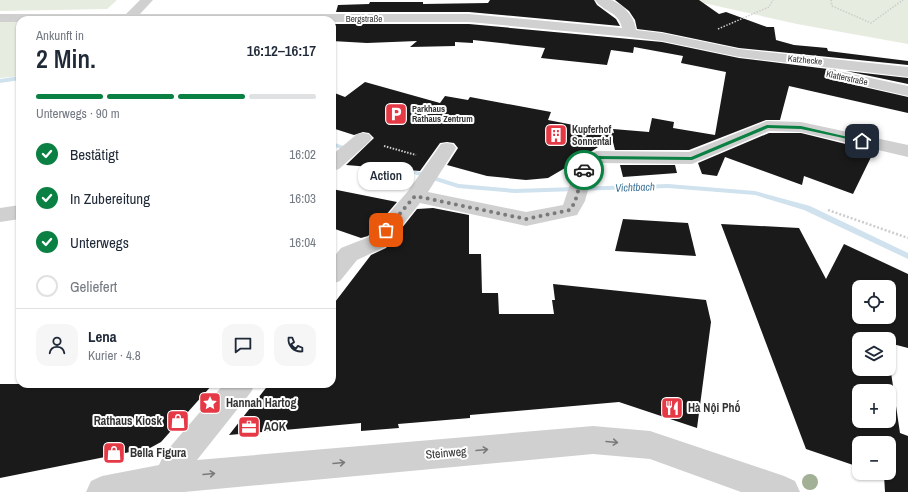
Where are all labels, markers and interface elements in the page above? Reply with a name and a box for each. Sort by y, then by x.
street label: Bergstraße [346,13,382,25]
text: Ankunft in [36,27,84,44]
text: 16:12–16:17 [247,40,316,61]
text: 2 Min. [36,41,96,76]
street label: Katzhecke [787,52,823,68]
street label: Klatterstraße [825,68,869,88]
parking icon: Parkhaus Rathaus Zentrum [383,101,409,127]
place label: Parkhaus Rathaus Zentrum [412,103,473,125]
text: Unterwegs · 90 m [36,105,120,122]
building icon: Kupferhof Sonnental [543,122,569,148]
place label: Kupferhof Sonnental [572,123,612,148]
pin [845,124,879,158]
icon: home [851,130,873,152]
icon: check [36,143,58,165]
text: Bestätigt [70,144,119,165]
text: 16:02 [289,146,316,163]
courier [564,150,604,190]
icon: car [573,159,595,181]
callout: Action [358,162,414,190]
text: Action [370,167,402,184]
water label: Vichtbach [615,179,655,195]
icon: check [36,187,58,209]
text: In Zubereitung [70,188,150,209]
text: 16:03 [289,190,316,207]
pin [369,213,403,247]
icon: bag [375,219,397,241]
icon: check [36,231,58,253]
text: Unterwegs [70,232,129,253]
text: 16:04 [289,234,316,251]
text: Geliefert [70,276,117,297]
map controls [852,280,896,480]
button: locate [852,280,896,324]
button: person [36,324,78,366]
button: chat [222,324,264,366]
button: phone [274,324,316,366]
text: Lena [88,326,117,347]
button: layers [852,332,896,376]
text: Kurier · 4.8 [88,347,141,364]
button: + [852,384,896,428]
place icon: Hannah Hartog [197,390,223,416]
place label: Hannah Hartog [226,395,297,411]
restaurant icon: Hà Nội Phố [659,395,685,421]
place label: Hà Nội Phố [688,400,741,416]
shop icon: Rathaus Kiosk [165,408,191,434]
place label: Rathaus Kiosk [94,413,163,429]
office icon: AOK [236,414,262,440]
place label: AOK [264,419,287,435]
button: − [852,436,896,480]
one-way arrow [605,438,618,445]
shop icon: Bella Figura [101,440,127,466]
street label: Steinweg [425,443,468,463]
place label: Bella Figura [130,445,187,461]
one-way arrow [475,446,488,453]
one-way arrow [332,459,345,466]
one-way arrow [202,470,215,478]

